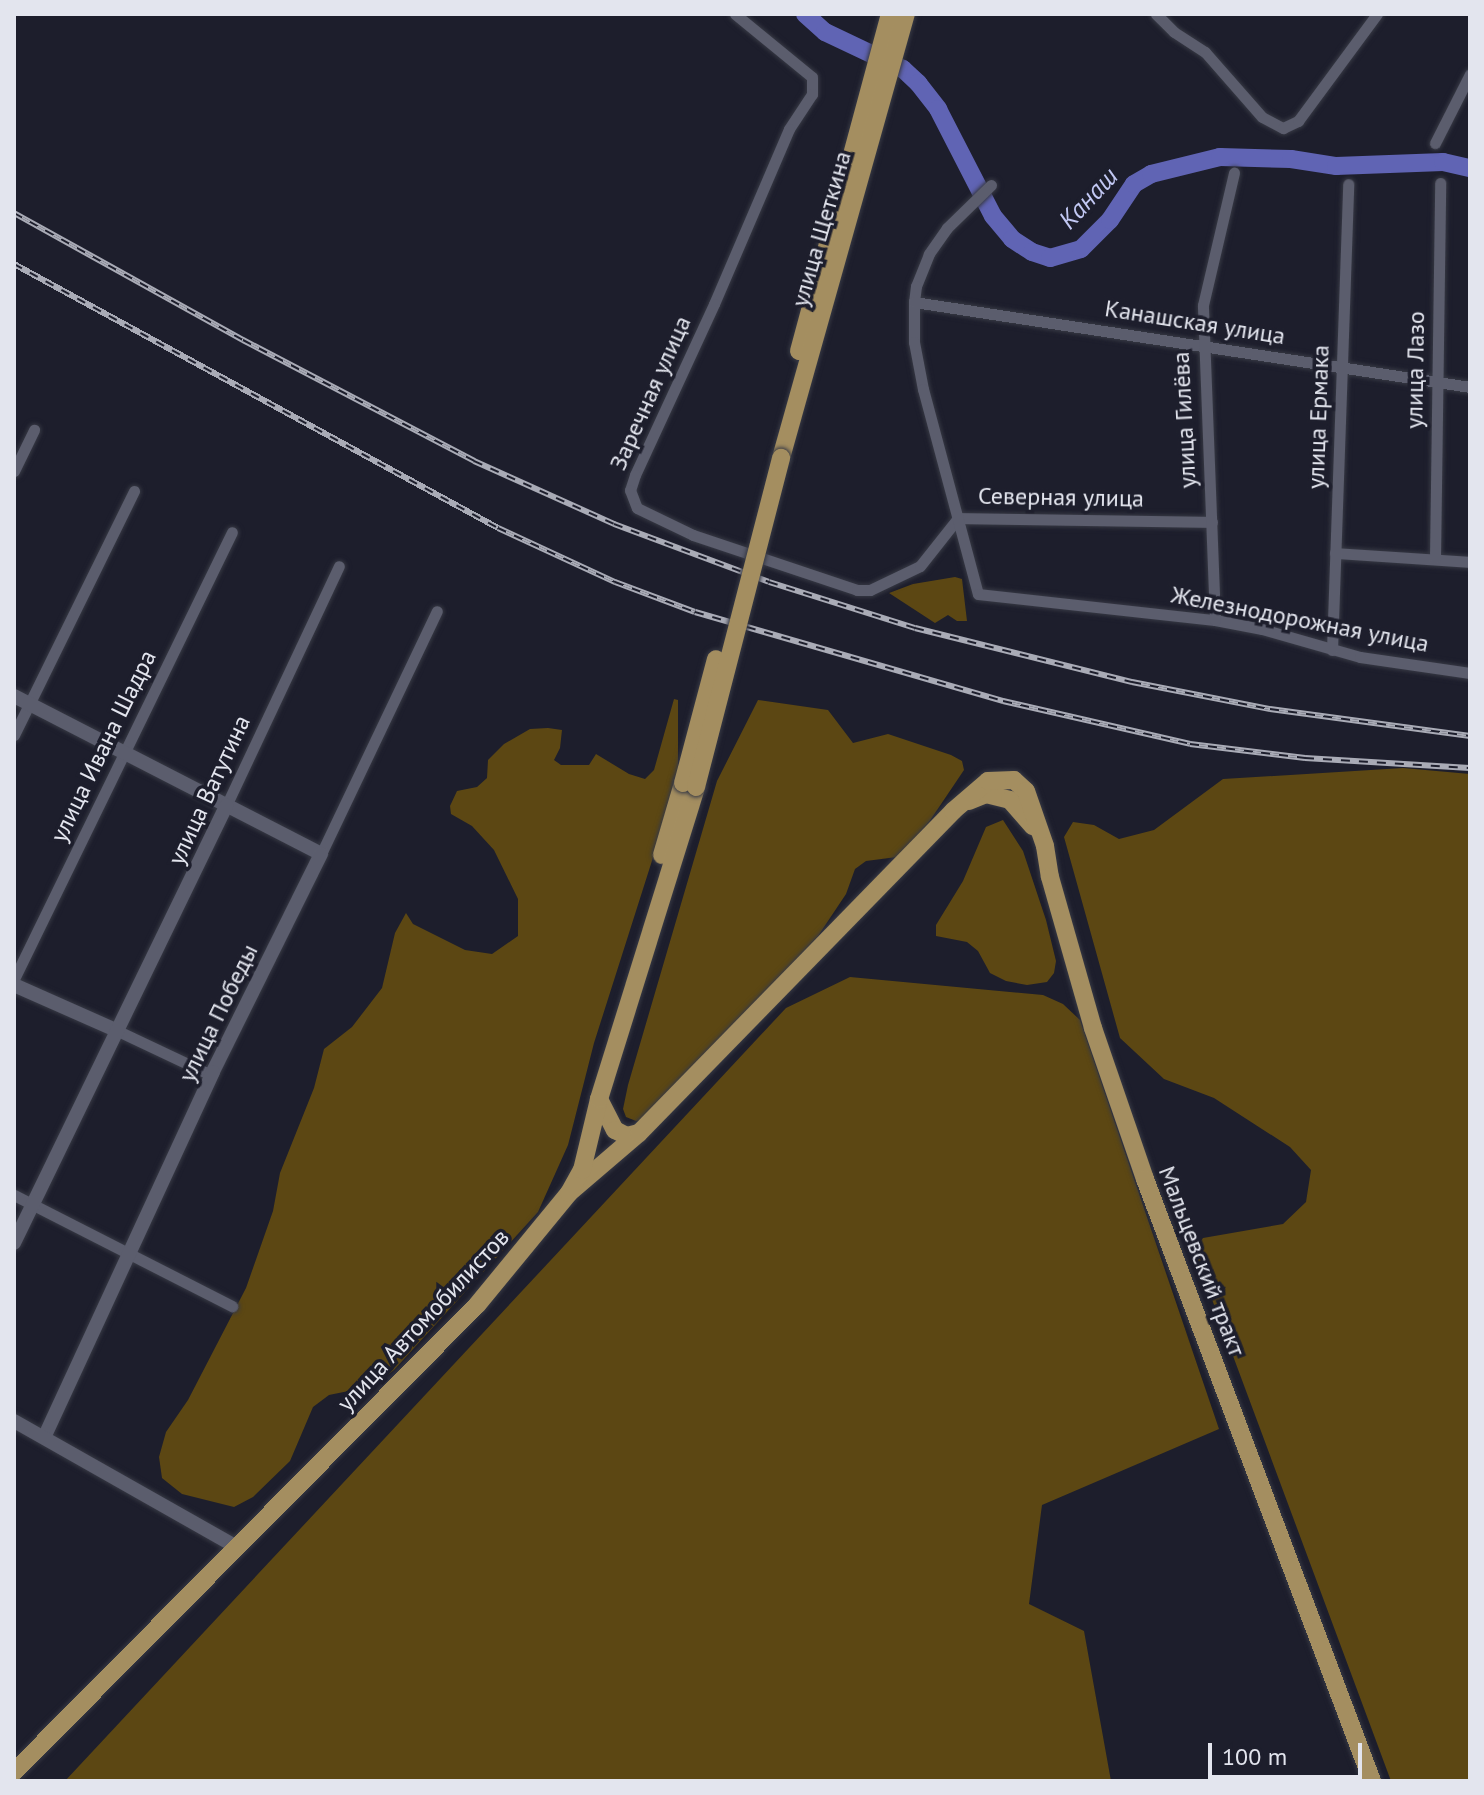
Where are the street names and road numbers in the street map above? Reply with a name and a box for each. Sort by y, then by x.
street label: улица Щеткина [785,148,857,310]
street label: Канашская улица [1103,294,1287,350]
street label: улица Лазо [1400,311,1430,429]
street label: Заречная улица [603,312,697,474]
street label: улица Ермака [1301,344,1335,490]
street label: улица Гилёва [1166,351,1202,489]
street label: Северная улица [978,481,1144,513]
street label: Железнодорожная улица [1169,580,1431,658]
street label: улица Ивана Шадра [44,645,162,847]
street label: улица Ватутина [162,711,256,869]
street label: улица Победы [172,939,264,1087]
street label: Мальцевский тракт [1152,1162,1252,1360]
street label: улица Автомобилистов [331,1223,515,1417]

